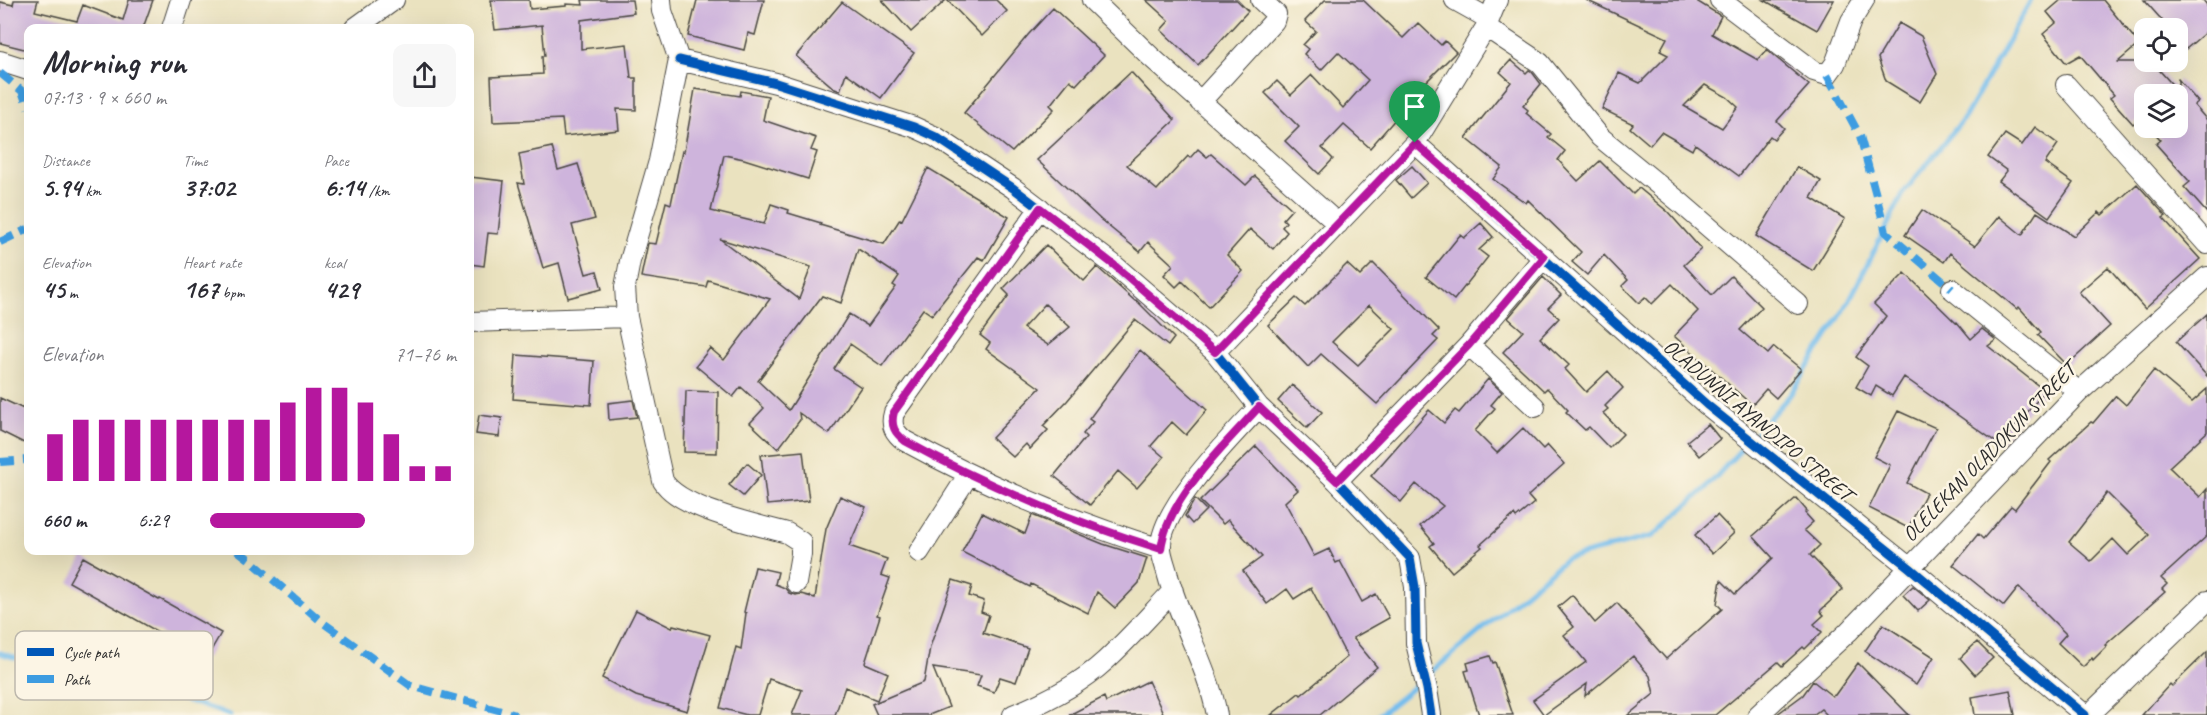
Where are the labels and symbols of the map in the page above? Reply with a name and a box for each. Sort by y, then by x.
pin [1389,81,1440,143]
street label: OLADUNNI AYANDIPO STREET [1658,333,1862,510]
street label: OLELEKAN OLADOKUN STREET [1897,353,2085,547]
legend [15,631,213,700]
text: Cycle path [64,643,120,663]
text: Path [64,670,91,690]

